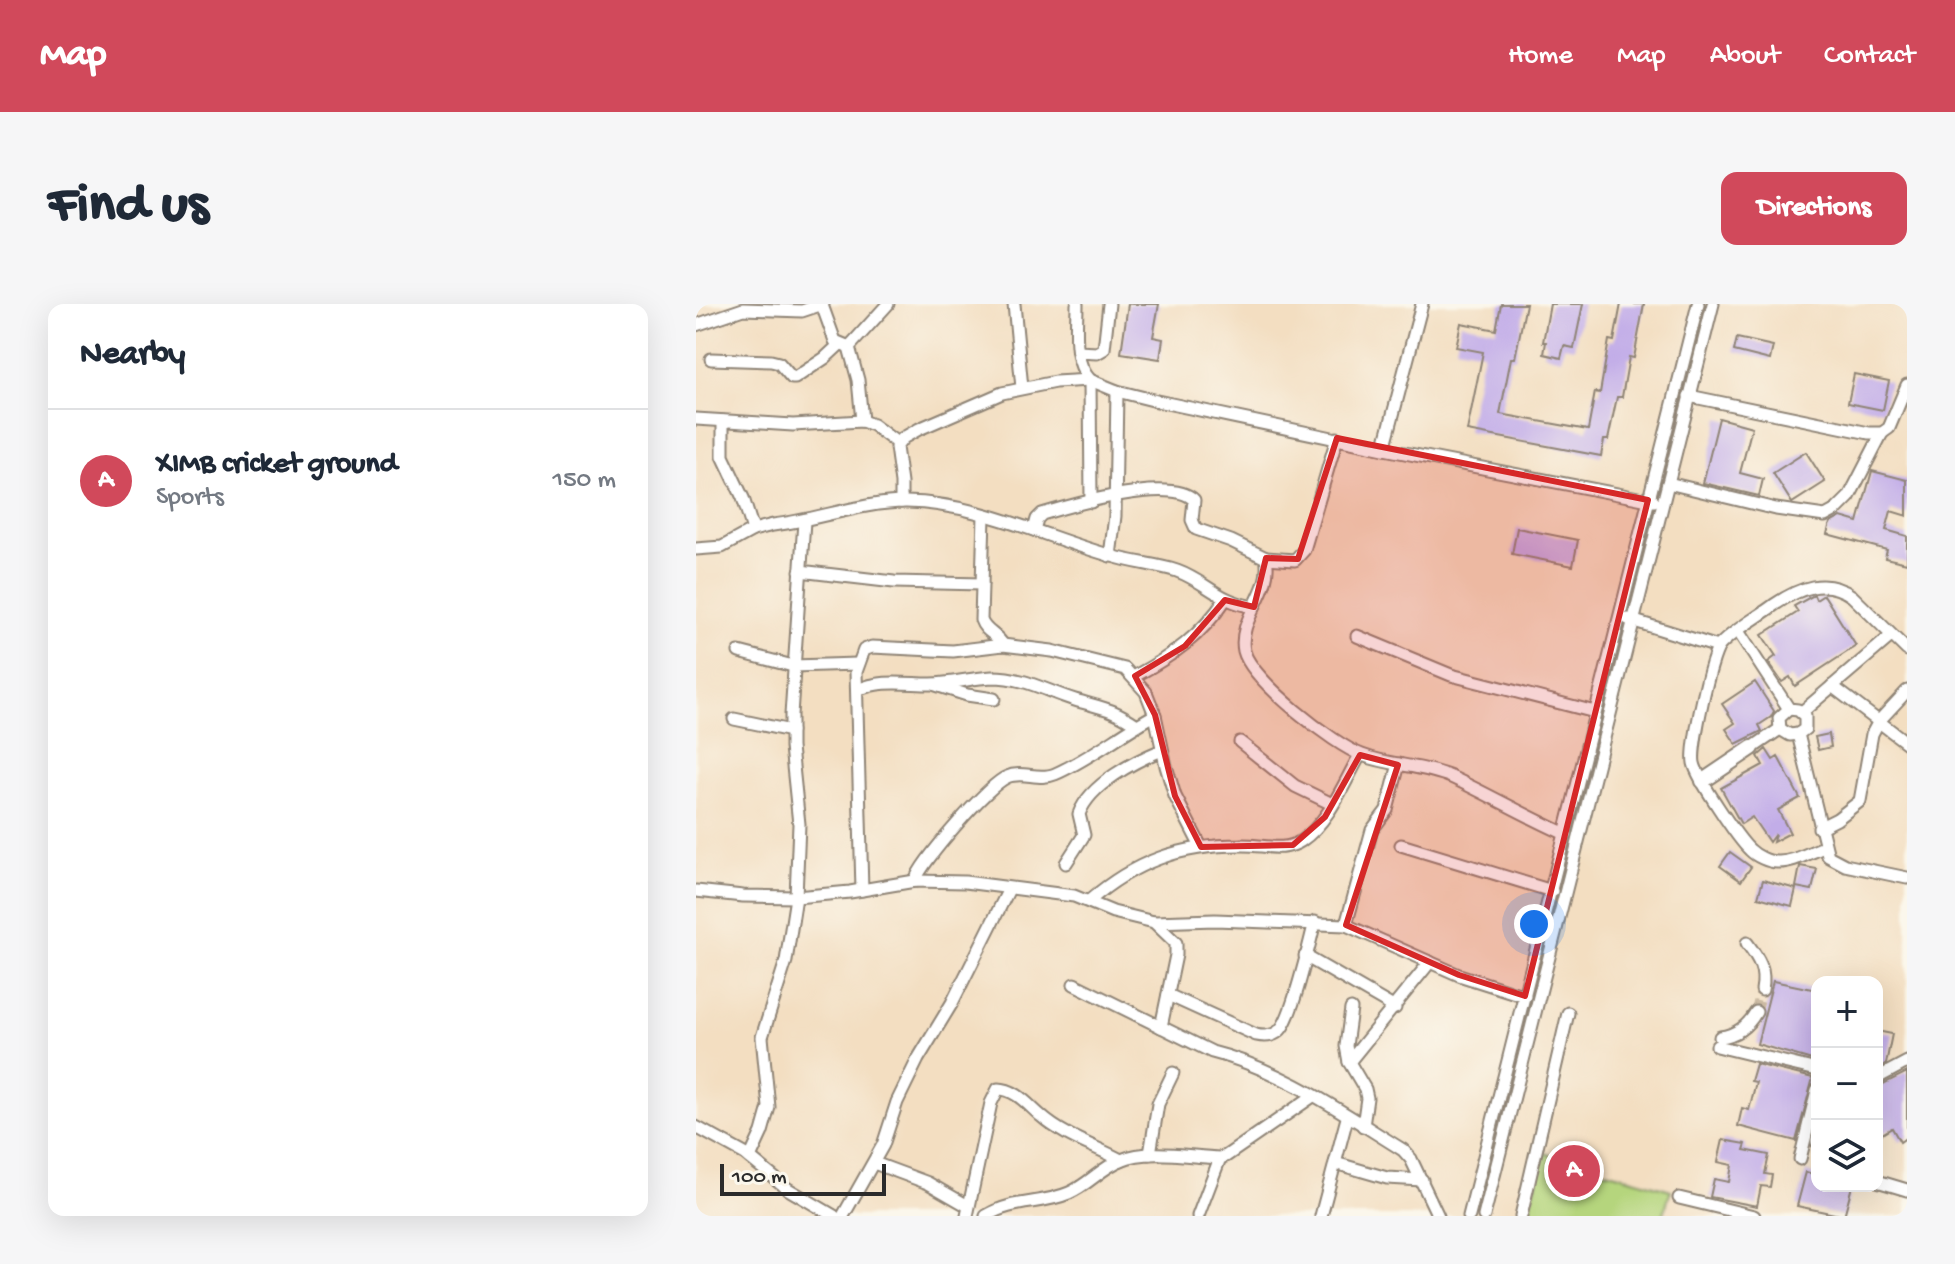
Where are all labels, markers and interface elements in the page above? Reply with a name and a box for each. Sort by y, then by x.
text: Map [40,34,106,78]
text: Home [1508,40,1573,73]
text: Map [1617,40,1666,73]
text: About [1710,40,1780,73]
text: Contact [1824,40,1915,73]
button: Directions [1721,172,1907,245]
text: Find us [48,175,208,241]
text: Nearby [80,336,185,376]
text: XIMB cricket ground [156,448,397,483]
text: A [98,466,114,497]
text: 150 m [552,466,616,497]
text: Sports [156,483,224,514]
your location [1514,904,1554,944]
map controls [1811,976,1883,1192]
button: + [1811,976,1883,1048]
button: − [1811,1048,1883,1120]
button: layers [1811,1120,1883,1192]
pin: A [1548,1141,1600,1201]
scale bar [720,1160,886,1196]
text: 100 m [732,1165,787,1191]

